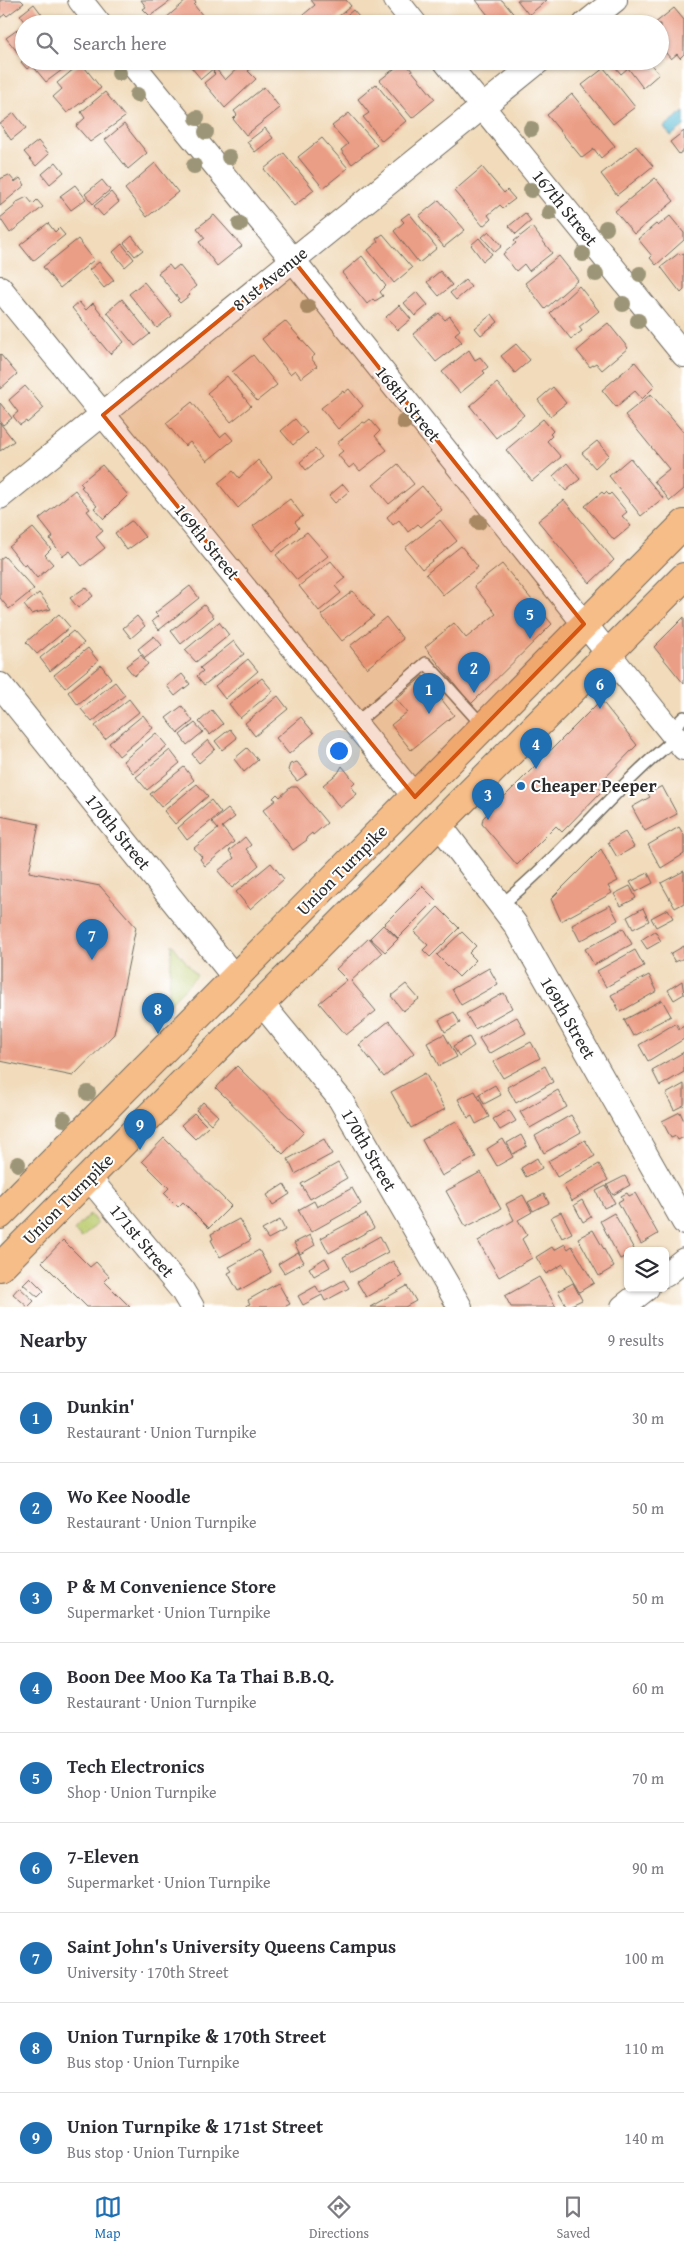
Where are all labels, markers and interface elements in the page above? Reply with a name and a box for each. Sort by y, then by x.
search box [15,15,669,70]
icon: search [33,29,61,57]
text: Search here [73,29,167,57]
street label: 167th Street [526,163,605,252]
street label: 81st Avenue [226,240,313,317]
street label: 168th Street [369,359,448,448]
street label: 169th Street [168,497,247,586]
pin: 5 [514,598,546,639]
pin: 2 [458,652,490,693]
pin: 6 [584,668,616,709]
pin: 1 [413,673,445,714]
pin: 4 [520,728,552,769]
your location [326,738,352,764]
place label: Cheaper Peeper [531,772,657,799]
pin: 3 [472,779,504,820]
marker: Cheaper Peeper [515,780,527,792]
street label: 170th Street [79,787,158,876]
street label: Union Turnpike [290,818,393,921]
pin: 7 [76,919,108,960]
street label: 169th Street [534,971,603,1065]
pin: 8 [142,993,174,1034]
street label: 170th Street [335,1103,404,1197]
pin: 9 [124,1109,156,1150]
street label: Union Turnpike [16,1147,119,1250]
street label: 171st Street [103,1198,182,1284]
map controls [624,1247,669,1292]
button: layers [624,1247,669,1292]
text: Nearby [20,1324,87,1355]
text: 9 results [607,1328,664,1352]
text: Dunkin' [67,1392,135,1420]
text: 1 [32,1406,40,1430]
text: 30 m [632,1406,664,1430]
text: Restaurant · Union Turnpike [67,1420,257,1444]
text: Wo Kee Noodle [67,1482,191,1510]
text: 2 [32,1496,40,1520]
text: 50 m [632,1496,664,1520]
text: Restaurant · Union Turnpike [67,1510,257,1534]
text: P & M Convenience Store [67,1572,276,1600]
text: 3 [32,1586,40,1610]
text: 50 m [632,1586,664,1610]
text: Supermarket · Union Turnpike [67,1600,270,1624]
text: Boon Dee Moo Ka Ta Thai B.B.Q. [67,1662,334,1690]
text: 4 [32,1676,40,1700]
text: 60 m [632,1676,664,1700]
text: Restaurant · Union Turnpike [67,1690,257,1714]
text: Tech Electronics [67,1752,205,1780]
text: 5 [32,1766,40,1790]
text: 70 m [632,1766,664,1790]
text: Shop · Union Turnpike [67,1780,217,1804]
text: 7-Eleven [67,1842,139,1870]
text: 6 [32,1856,40,1880]
text: 90 m [632,1856,664,1880]
text: Supermarket · Union Turnpike [67,1870,270,1894]
text: Saint John's University Queens Campus [67,1932,396,1960]
text: 7 [32,1946,40,1970]
text: 100 m [624,1946,664,1970]
text: University · 170th Street [67,1960,229,1984]
text: Union Turnpike & 170th Street [67,2022,326,2050]
text: 8 [32,2036,40,2060]
text: 110 m [624,2036,664,2060]
text: Bus stop · Union Turnpike [67,2050,239,2074]
text: Union Turnpike & 171st Street [67,2112,323,2140]
text: 9 [32,2126,40,2150]
text: 140 m [624,2126,664,2150]
text: Bus stop · Union Turnpike [67,2140,239,2164]
tab: Map [94,2193,122,2243]
tab: Directions [309,2193,369,2243]
tab: Saved [556,2193,590,2243]

